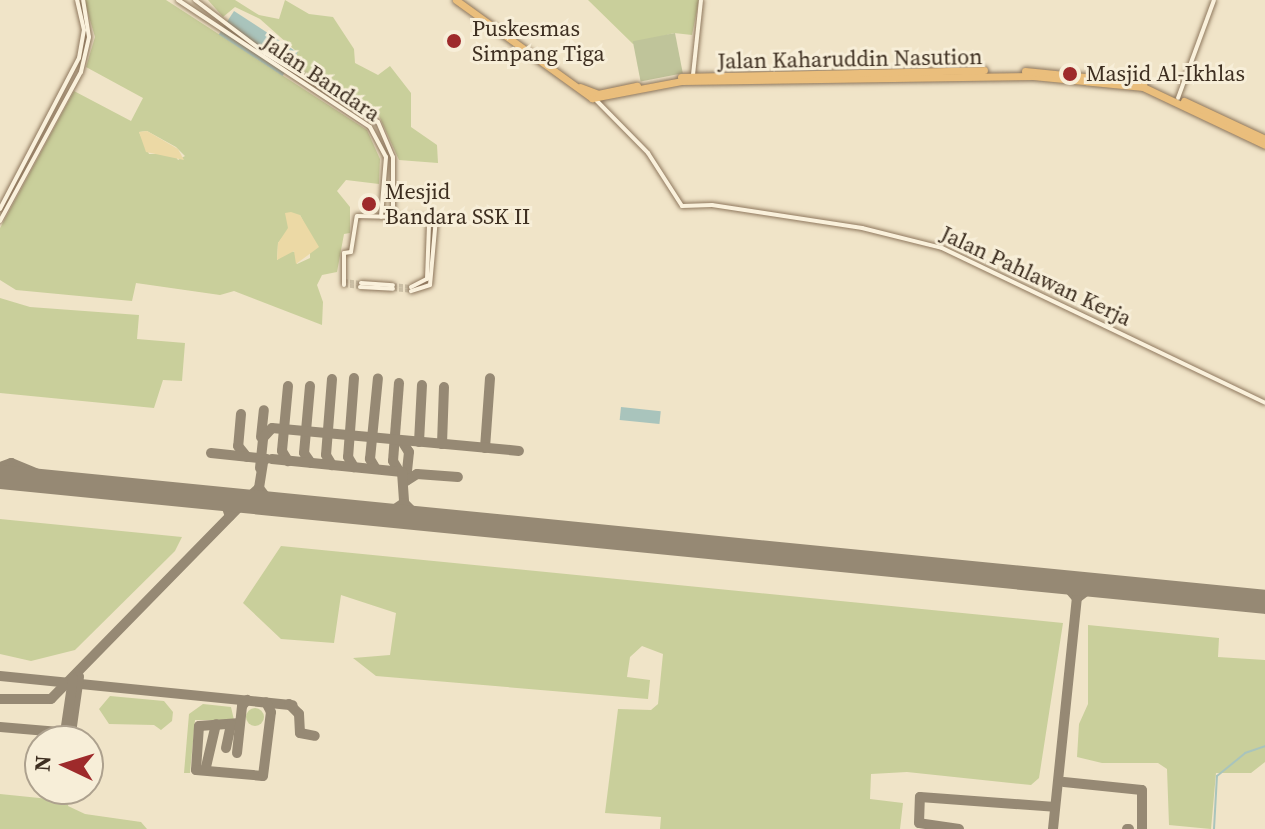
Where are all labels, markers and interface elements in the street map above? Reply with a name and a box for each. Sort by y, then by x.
place label: Puskesmas Simpang Tiga [472,15,605,66]
street label: Jalan Bandara [257,29,385,127]
marker: Puskesmas Simpang Tiga [443,30,465,52]
street label: Jalan Kaharuddin Nasution [717,43,983,75]
place label: Masjid Al-Ikhlas [1086,61,1245,87]
marker: Masjid Al-Ikhlas [1061,65,1079,83]
place label: Mesjid Bandara SSK II [385,178,530,230]
marker: Mesjid Bandara SSK II [360,195,378,213]
street label: Jalan Pahlawan Kerja [936,220,1136,332]
north arrow [24,725,104,805]
text: N [27,754,58,773]

